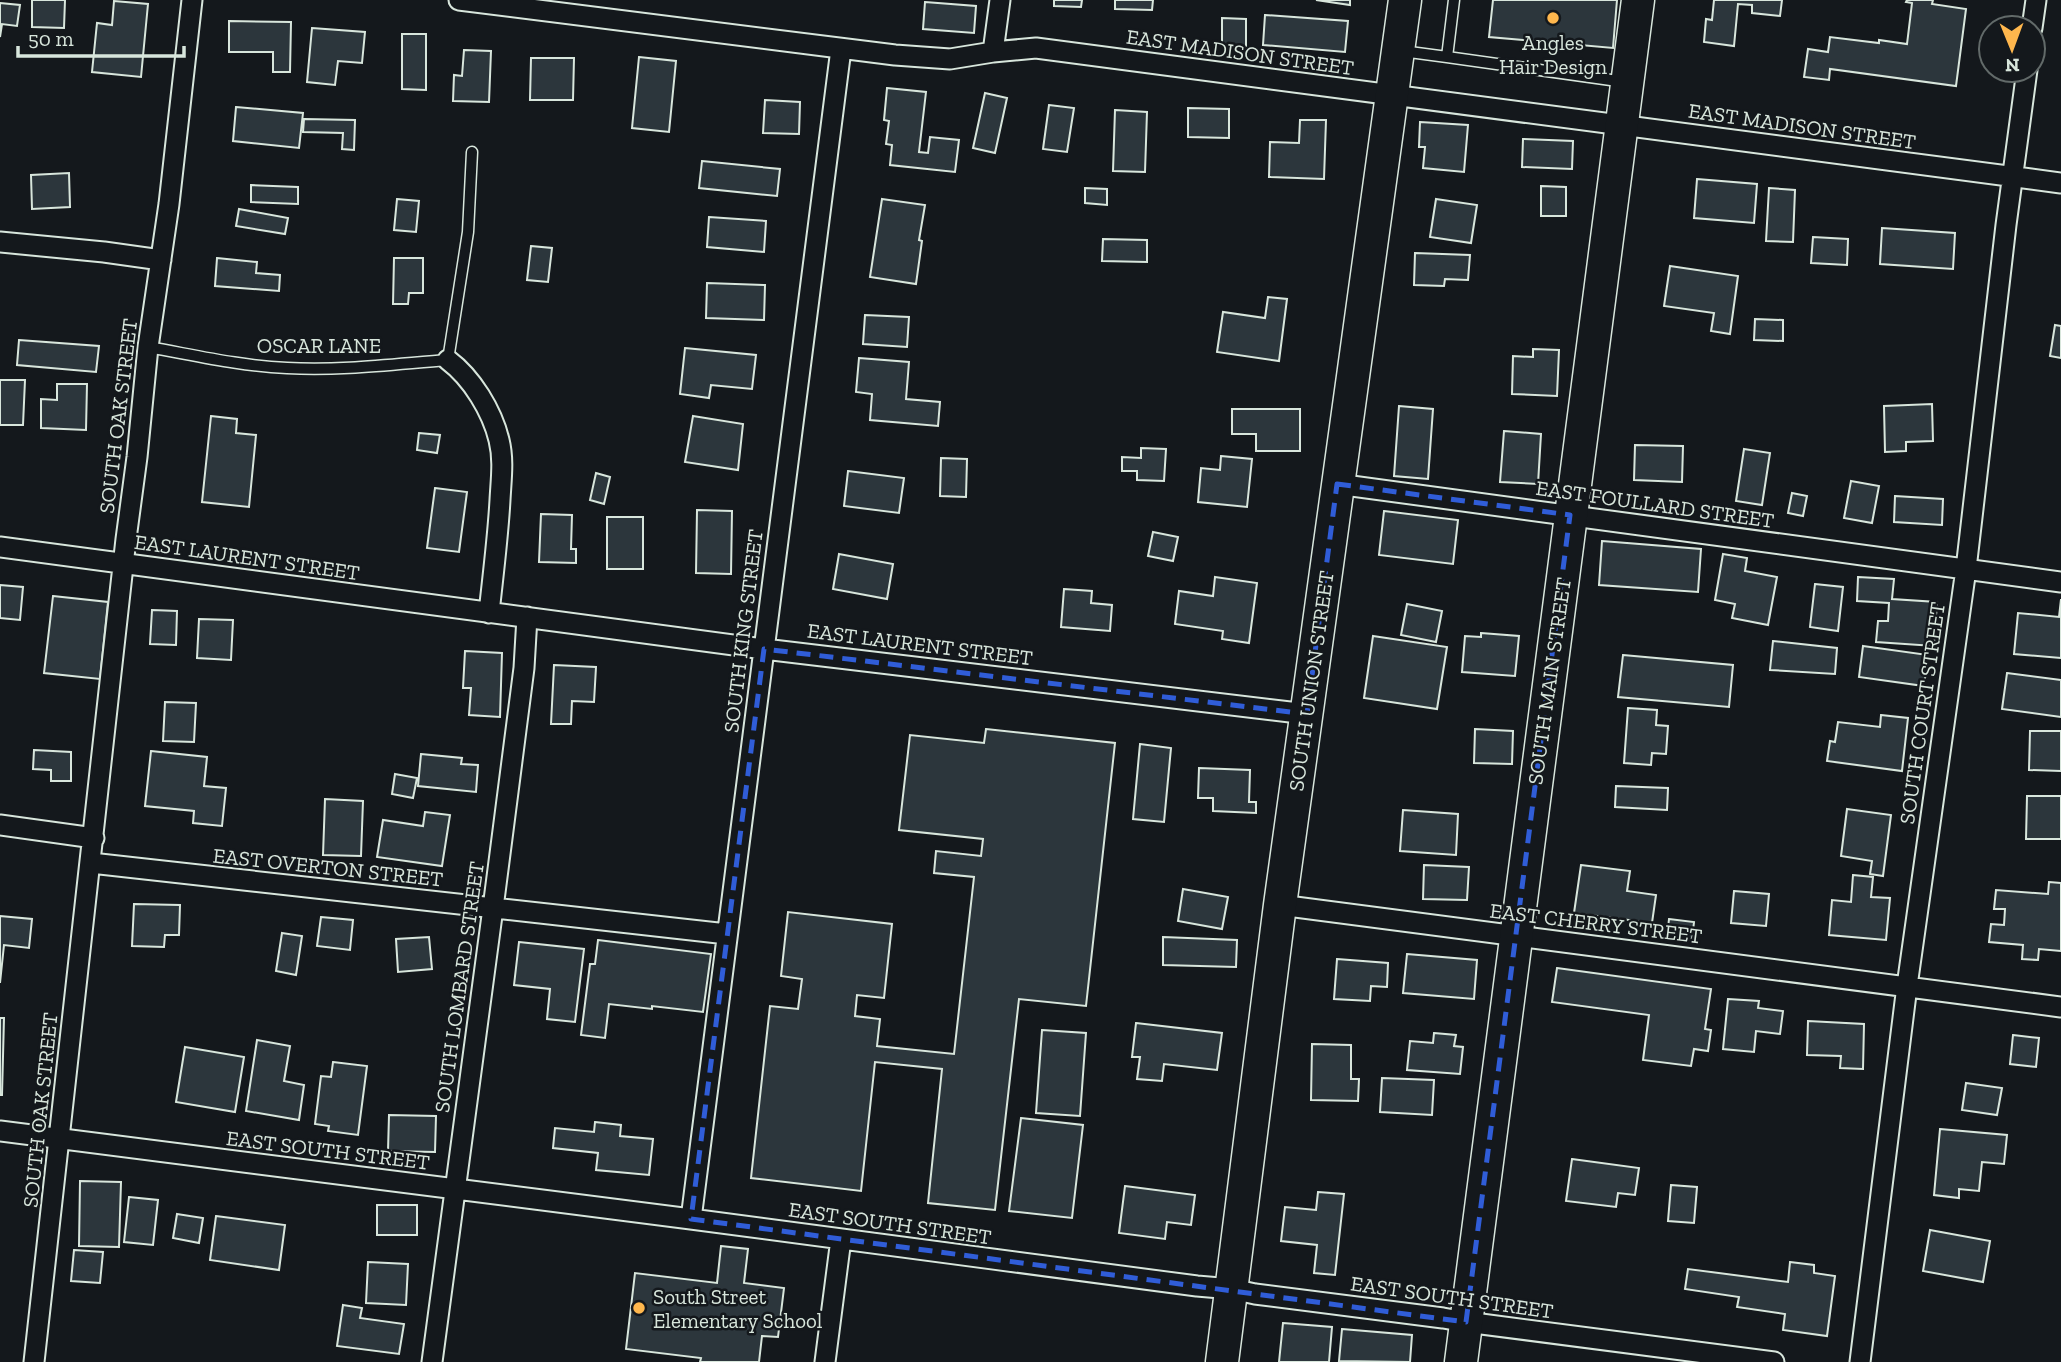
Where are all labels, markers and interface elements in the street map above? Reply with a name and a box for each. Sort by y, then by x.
marker: Angles Hair Design [1545,10,1561,26]
scale bar [18,14,184,58]
north arrow [1977,14,2047,84]
street label: EAST MADISON STREET [1125,24,1355,80]
text: 50 m [28,26,74,51]
place label: Angles Hair Design [1499,30,1607,79]
text: N [2005,54,2020,77]
street label: EAST MADISON STREET [1687,98,1917,154]
street label: SOUTH OAK STREET [94,317,142,515]
street label: OSCAR LANE [257,333,381,358]
street label: EAST FOULLARD STREET [1534,475,1776,533]
street label: SOUTH KING STREET [718,528,768,734]
street label: EAST LAURENT STREET [133,529,361,585]
street label: SOUTH UNION STREET [1283,569,1339,793]
street label: SOUTH MAIN STREET [1522,576,1576,786]
street label: SOUTH COURT STREET [1894,600,1950,826]
street label: EAST LAURENT STREET [806,618,1034,670]
street label: EAST OVERTON STREET [212,842,444,892]
street label: SOUTH LOMBARD STREET [429,860,489,1114]
street label: EAST CHERRY STREET [1488,898,1704,948]
street label: SOUTH OAK STREET [17,1011,63,1209]
street label: EAST SOUTH STREET [225,1125,431,1175]
street label: EAST SOUTH STREET [787,1196,993,1250]
street label: EAST SOUTH STREET [1349,1270,1555,1324]
place label: South Street Elementary School [653,1284,823,1333]
marker: South Street Elementary School [631,1300,647,1316]

